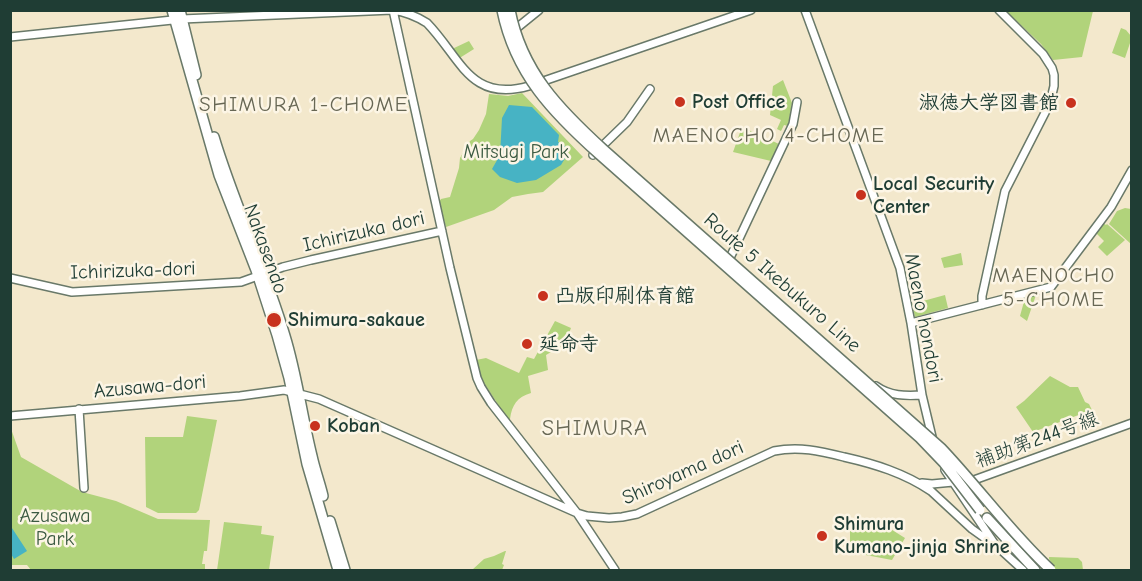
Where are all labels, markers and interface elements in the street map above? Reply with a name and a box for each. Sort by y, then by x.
place label: Post Office [692,90,785,114]
place label: 淑徳大学図書館 [919,91,1059,115]
district label: SHIMURA 1-CHOME [199,92,409,118]
marker: Post Office [673,95,687,109]
marker: 淑徳大学図書館 [1064,96,1078,110]
district label: MAENOCHO 4-CHOME [653,123,885,149]
park label: Mitsugi Park [463,140,569,164]
place label: Local Security Center [873,172,994,219]
marker: Local Security Center [854,188,868,202]
street label: Nakasendo [238,201,292,297]
street label: Ichirizuka dori [301,206,427,258]
street label: Route 5 Ikebukuro Line [699,208,865,358]
street label: Maeno hondori [899,251,947,385]
street label: Ichirizuka-dori [70,257,196,285]
district label: MAENOCHO 5-CHOME [992,263,1116,313]
place label: 凸版印刷体育館 [555,284,695,308]
marker: 凸版印刷体育館 [536,289,550,303]
place label: Shimura-sakaue [288,308,425,332]
marker: Shimura-sakaue [265,311,283,329]
place label: 延命寺 [539,332,599,356]
marker: 延命寺 [520,337,534,351]
street label: Azusawa-dori [93,370,207,404]
street label: 補助第244号線 [972,407,1102,473]
place label: Koban [327,414,380,438]
district label: SHIMURA [542,416,648,442]
marker: Koban [308,419,322,433]
street label: Shiroyama dori [618,435,748,511]
park label: Azusawa Park [19,504,91,551]
place label: Shimura Kumano-jinja Shrine [834,512,1010,559]
marker: Shimura Kumano-jinja Shrine [815,529,829,543]

